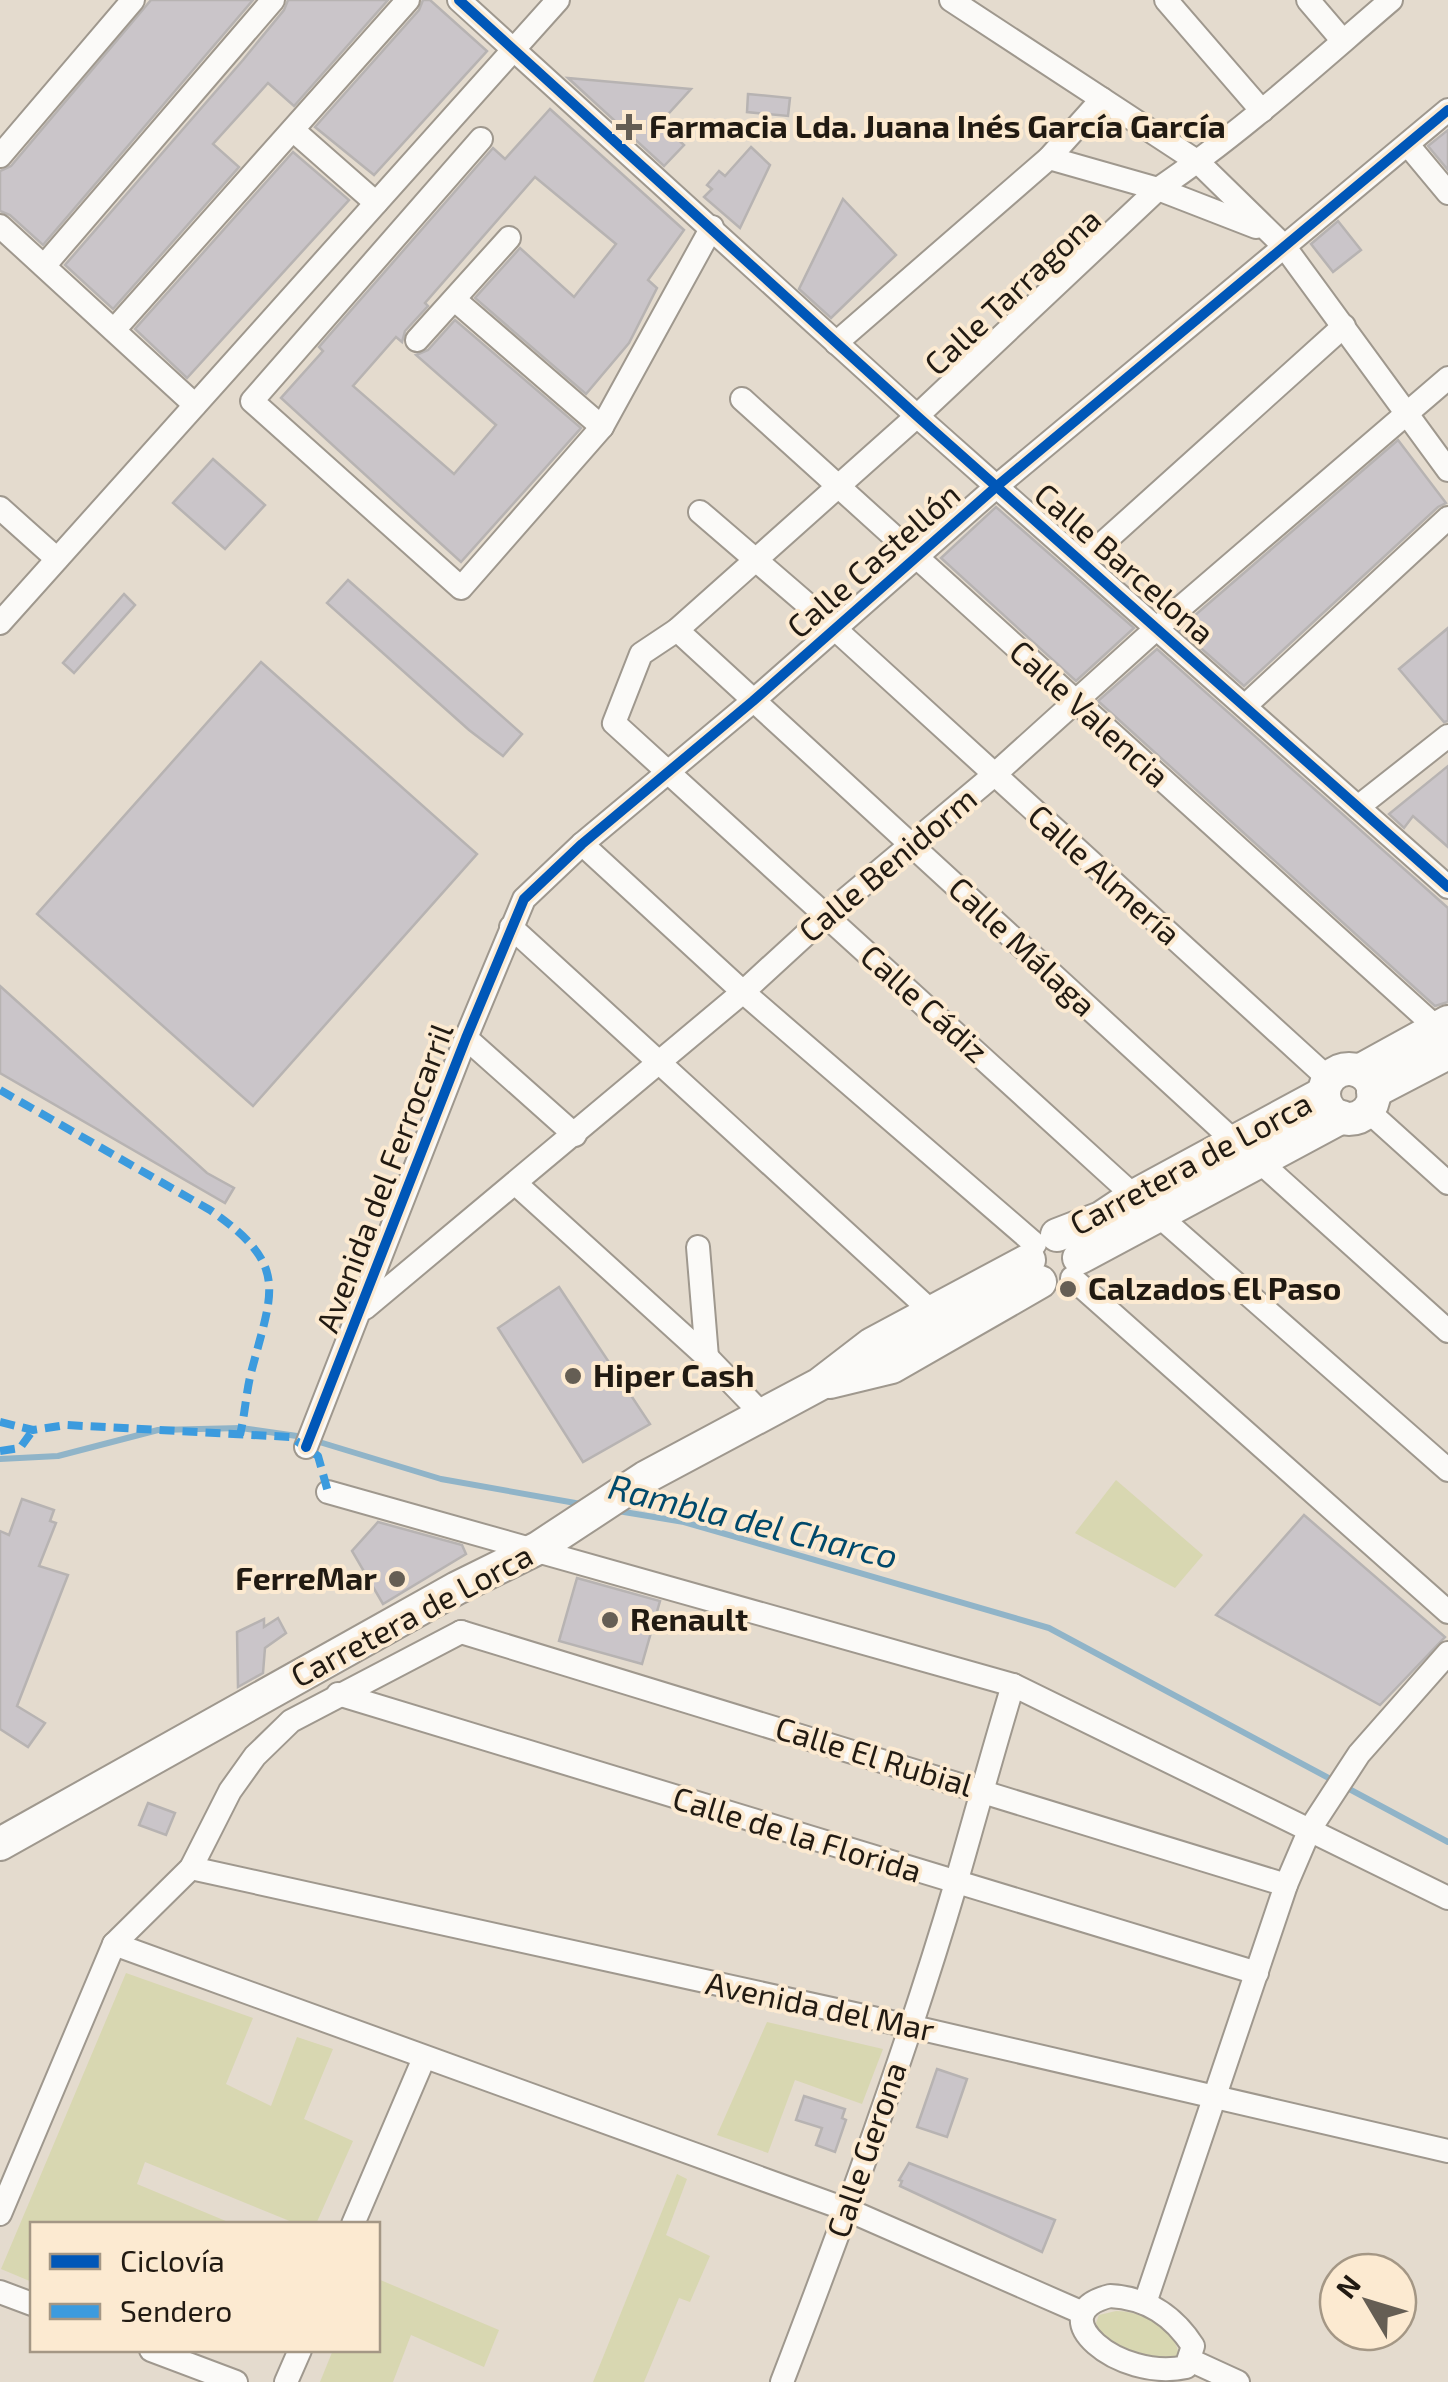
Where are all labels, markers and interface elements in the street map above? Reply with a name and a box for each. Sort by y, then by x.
place label: Farmacia Lda. Juana Inés García García [649,106,1226,144]
marker: Farmacia Lda. Juana Inés García García [618,116,640,138]
street label: Calle Tarragona [916,199,1108,382]
street label: Calle Castellón [779,474,967,645]
street label: Calle Barcelona [1028,474,1223,651]
street label: Calle Valencia [1003,631,1178,794]
street label: Calle Benidorm [790,778,983,949]
street label: Calle Almería [1022,795,1189,952]
street label: Calle Málaga [942,868,1105,1023]
street label: Calle Cádiz [854,936,997,1069]
street label: Avenida del Ferrocarril [307,1017,460,1337]
street label: Carretera de Lorca [1063,1083,1317,1242]
place label: Calzados El Paso [1088,1268,1341,1306]
marker: Calzados El Paso [1057,1278,1079,1300]
place label: Hiper Cash [593,1355,754,1393]
marker: Hiper Cash [562,1365,584,1387]
water label: Rambla del Charco [605,1464,902,1576]
street label: Carretera de Lorca [284,1535,538,1694]
place label: FerreMar [235,1558,377,1596]
marker: FerreMar [386,1568,408,1590]
place label: Renault [630,1599,748,1637]
marker: Renault [599,1609,621,1631]
street label: Calle El Rubial [771,1707,978,1803]
street label: Calle de la Florida [669,1777,926,1889]
street label: Avenida del Mar [703,1962,938,2048]
street label: Calle Gerona [817,2057,913,2242]
legend [30,2222,380,2352]
text: Ciclovía [120,2242,225,2278]
north arrow [1318,2252,1418,2352]
text: N [1328,2268,1367,2304]
text: Sendero [120,2292,232,2328]

